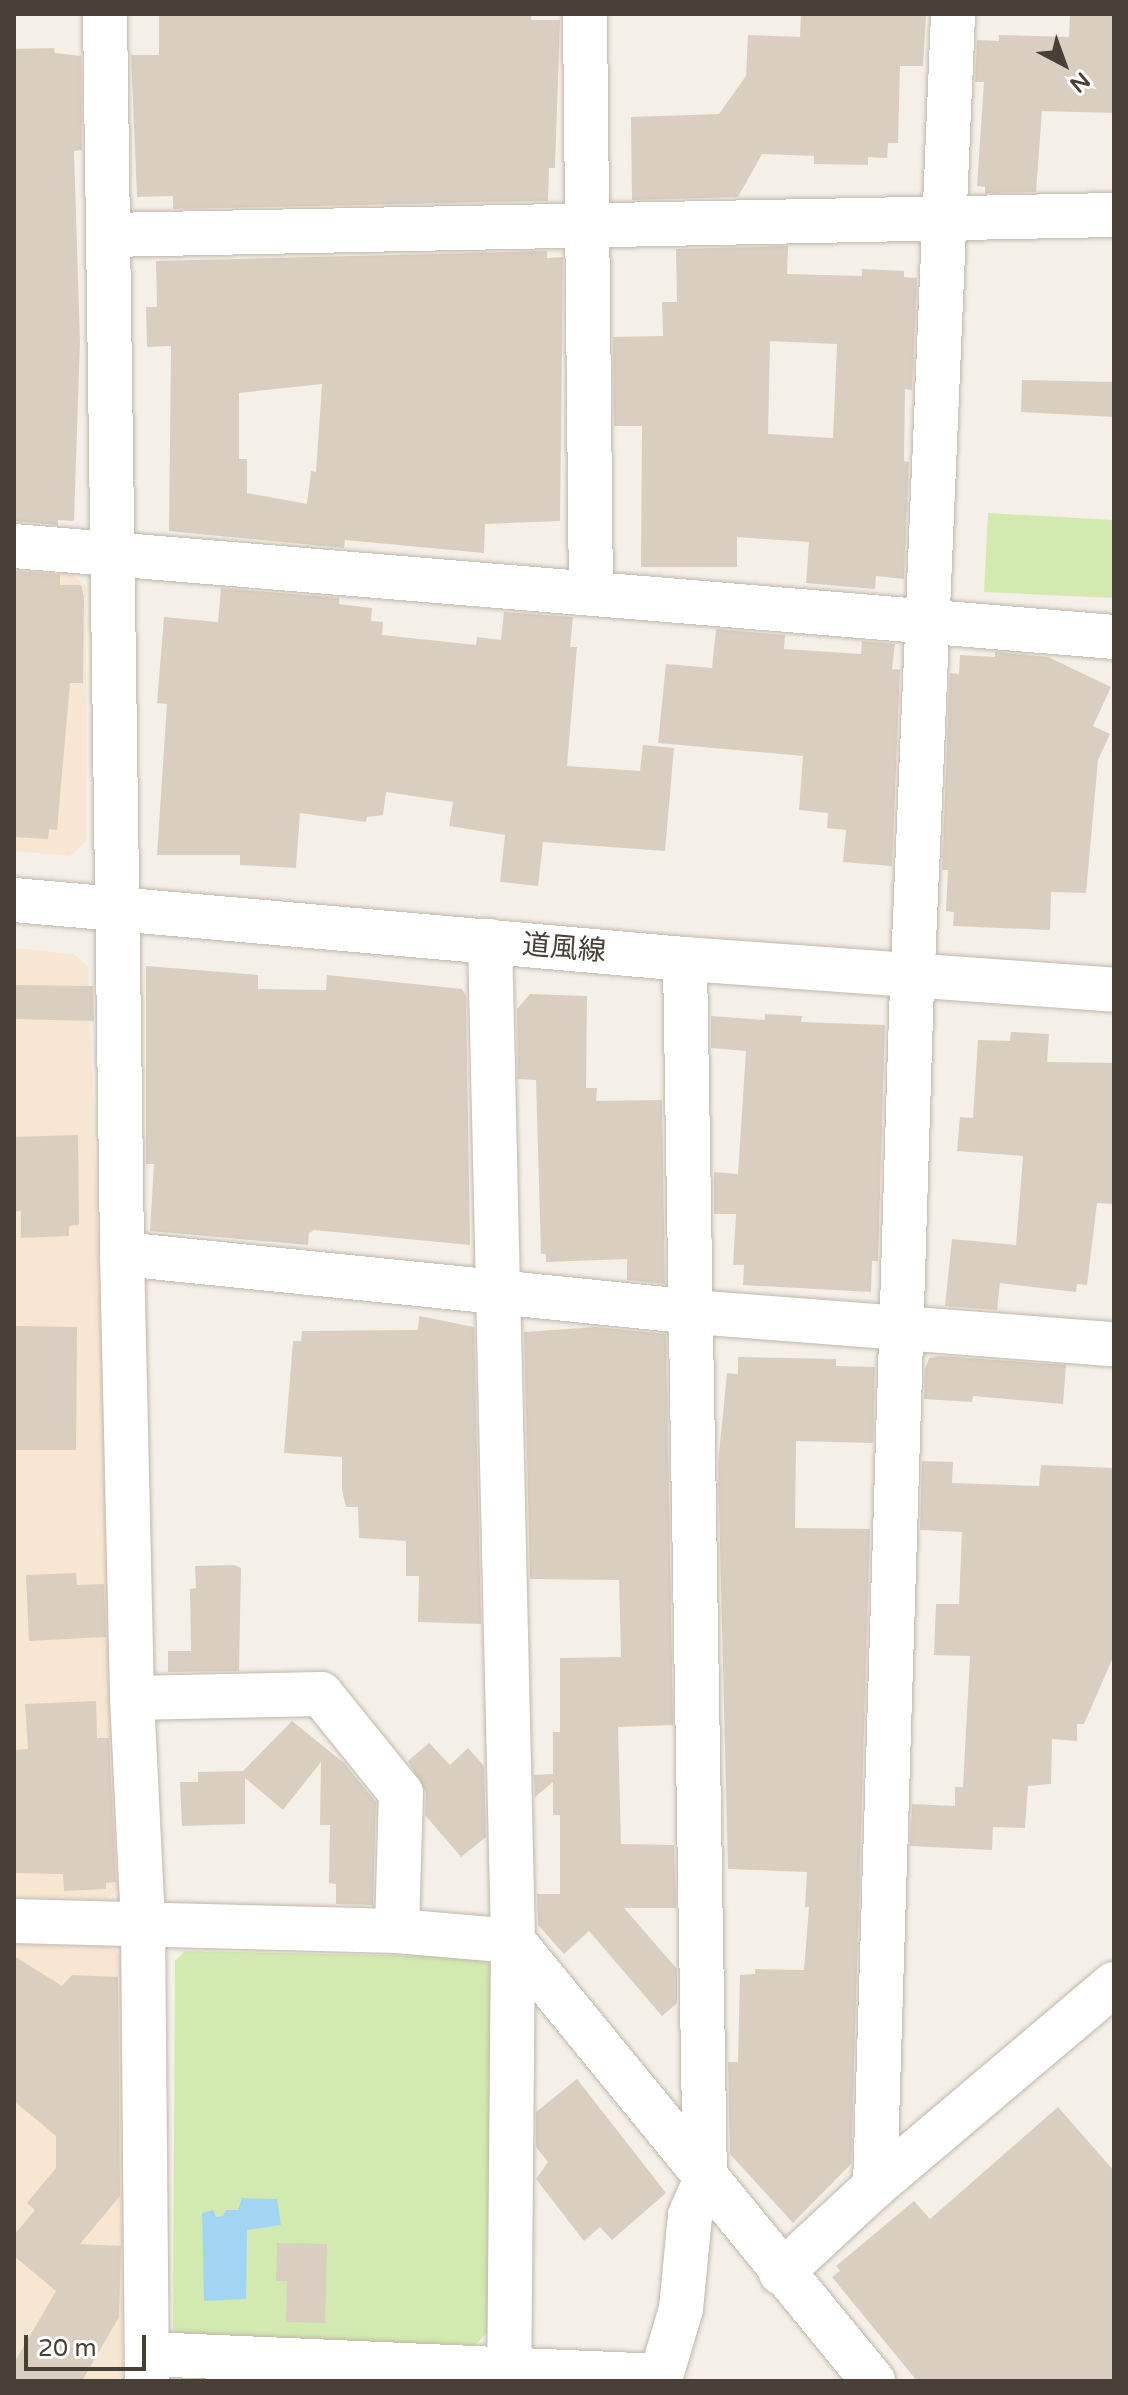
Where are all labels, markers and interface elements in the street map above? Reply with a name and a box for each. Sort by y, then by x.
north arrow [1024,24,1104,104]
text: N [1065,66,1095,98]
street label: 道風線 [521,928,607,968]
scale bar [28,2319,150,2369]
text: 20 m [38,2334,96,2363]

